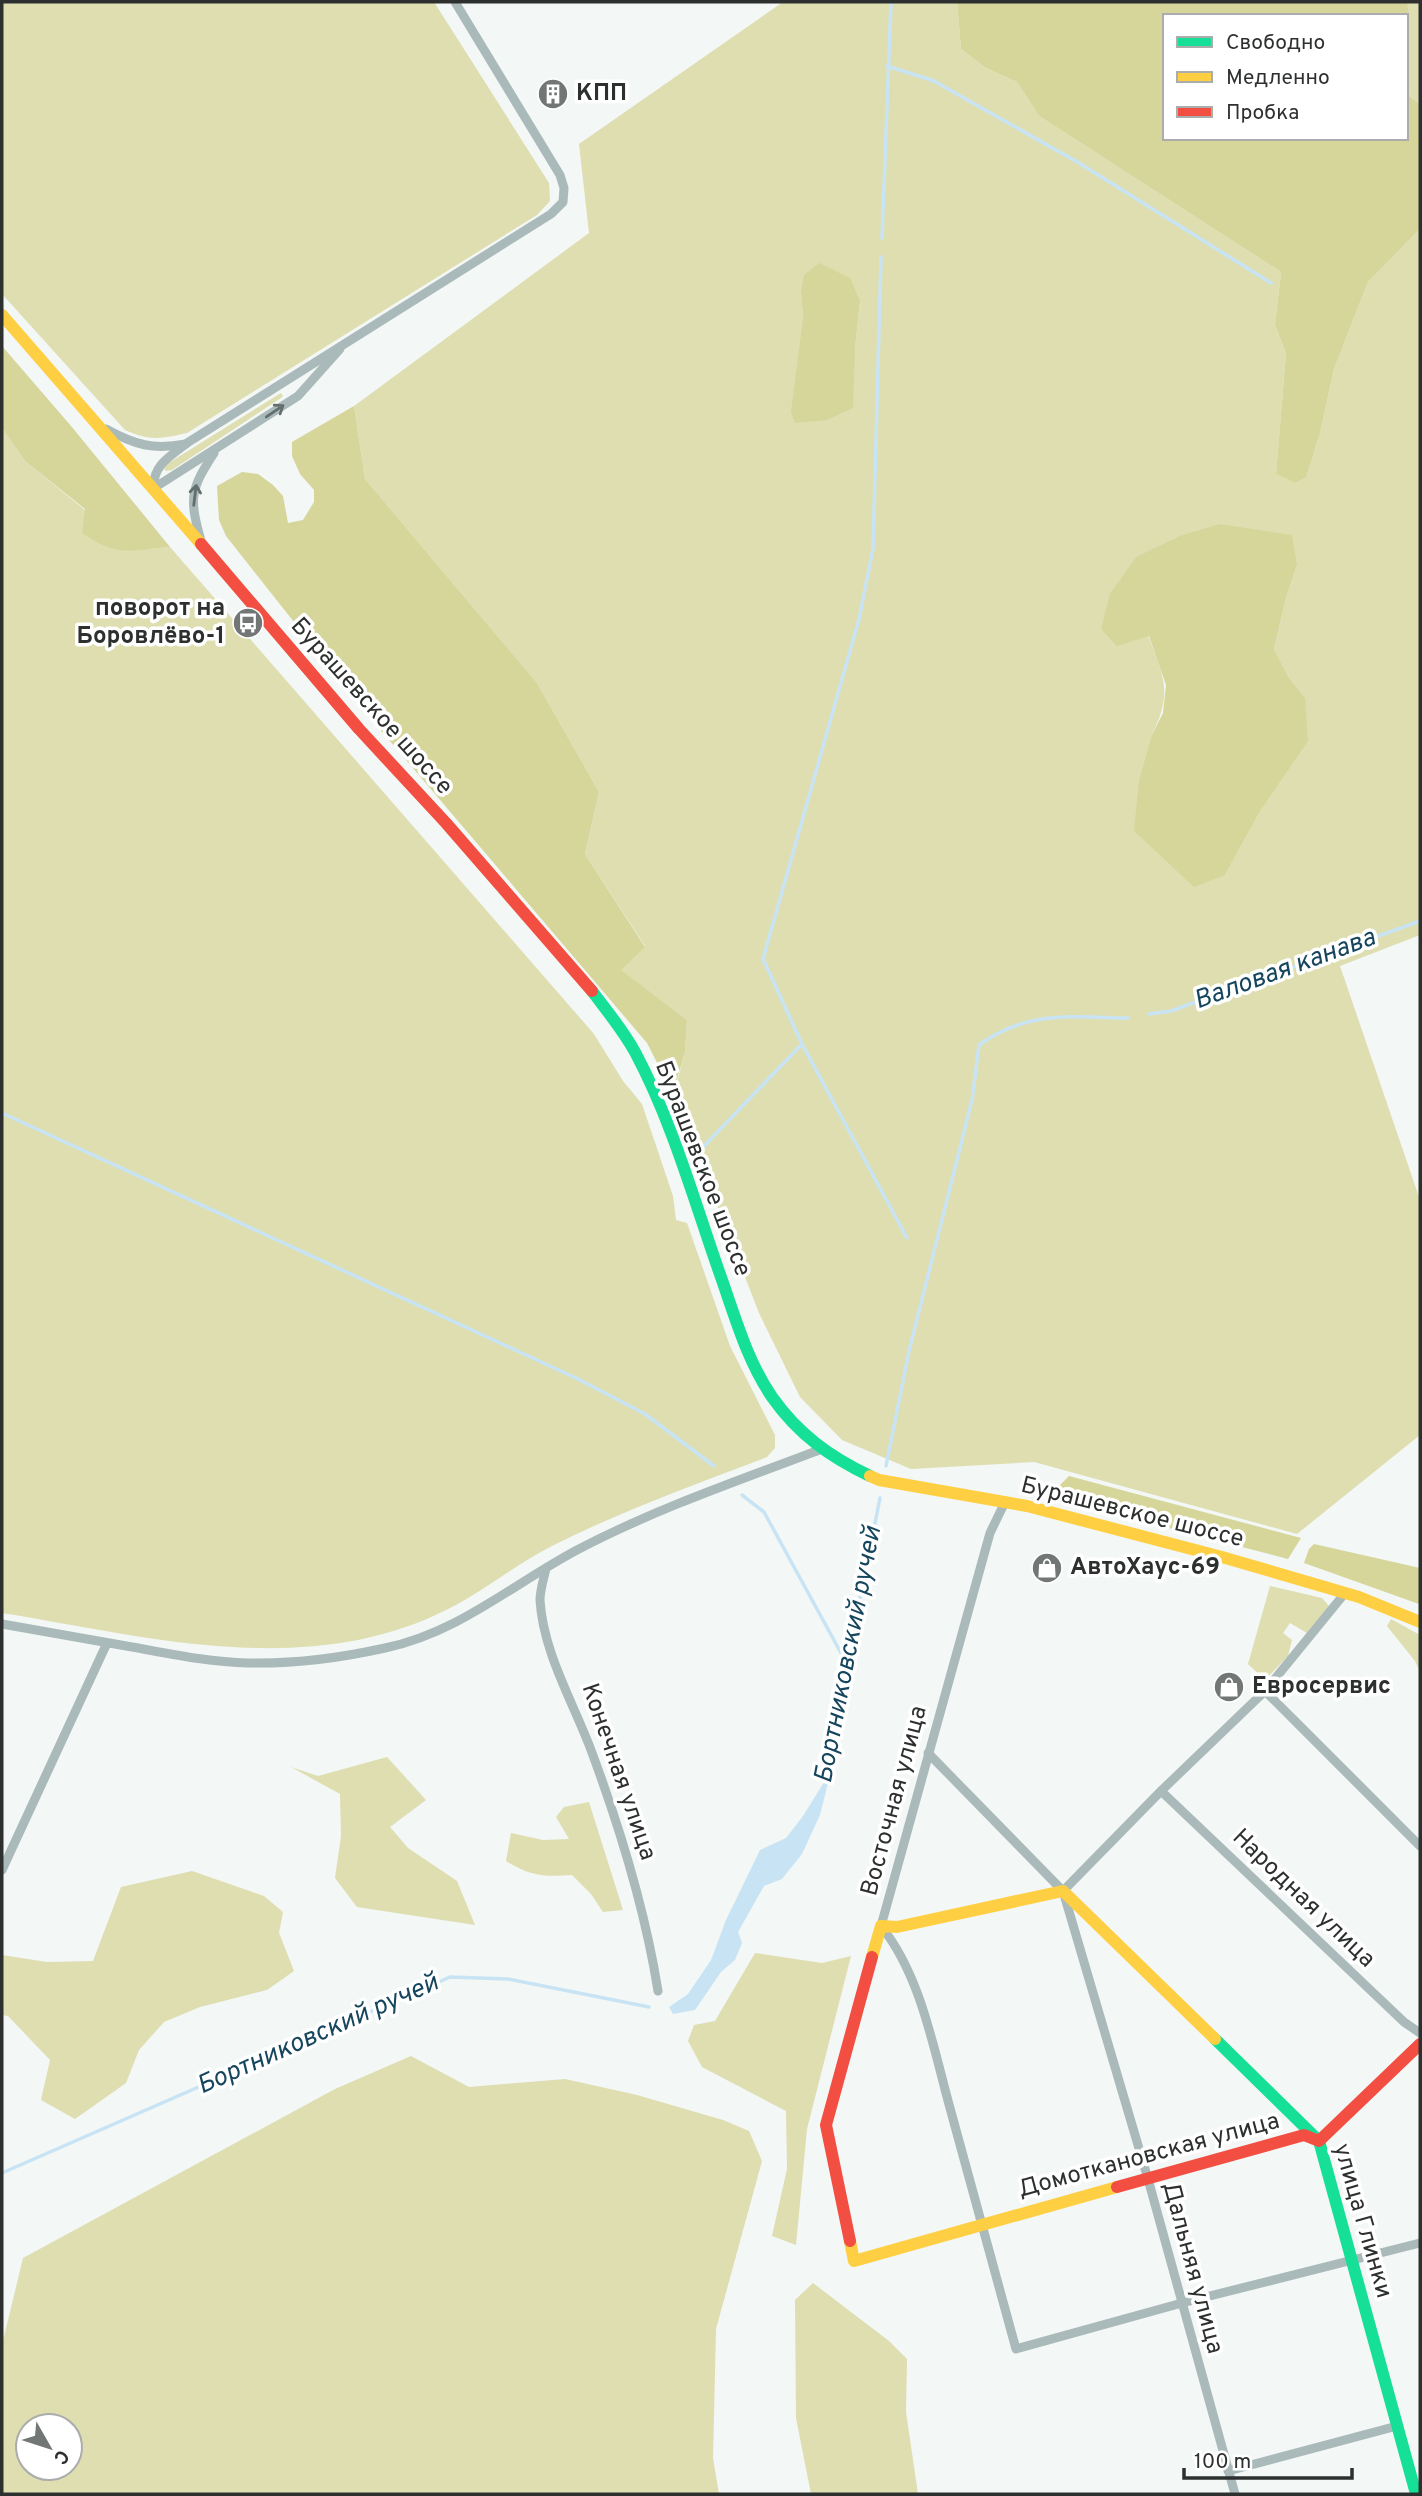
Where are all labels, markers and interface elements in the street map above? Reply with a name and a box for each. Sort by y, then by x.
legend [1163,14,1408,140]
text: Свободно [1226,30,1325,57]
text: Медленно [1226,65,1330,92]
building icon: КПП [536,77,570,111]
place label: КПП [576,79,627,109]
text: Пробка [1226,100,1299,127]
one-way arrow [264,404,284,418]
one-way arrow [188,484,201,507]
place label: поворот на Боровлёво-1 [76,594,225,652]
bus stop icon: поворот на Боровлёво-1 [231,606,265,640]
street label: Бурашевское шоссе [283,612,459,802]
water label: Валовая канава [1190,922,1381,1018]
street label: Бурашевское шоссе [647,1057,757,1281]
street label: Бурашевское шоссе [1018,1471,1246,1555]
water label: Бортниковский ручей [808,1523,890,1786]
shop icon: АвтоХаус-69 [1030,1551,1064,1585]
place label: АвтоХаус-69 [1070,1553,1220,1583]
shop icon: Евросервис [1212,1670,1246,1704]
place label: Евросервис [1252,1672,1391,1702]
street label: Конечная улица [574,1680,662,1864]
street label: Восточная улица [855,1703,935,1899]
street label: Народная улица [1225,1823,1381,1975]
water label: Бортниковский ручей [192,1966,445,2103]
street label: Домоткановская улица [1015,2107,1283,2205]
street label: улица Глинки [1326,2140,1398,2302]
street label: Дальняя улица [1155,2179,1229,2357]
north arrow [14,2412,84,2482]
scale bar [1184,2436,1352,2480]
text: С [48,2444,74,2469]
text: 100 m [1194,2449,1251,2476]

